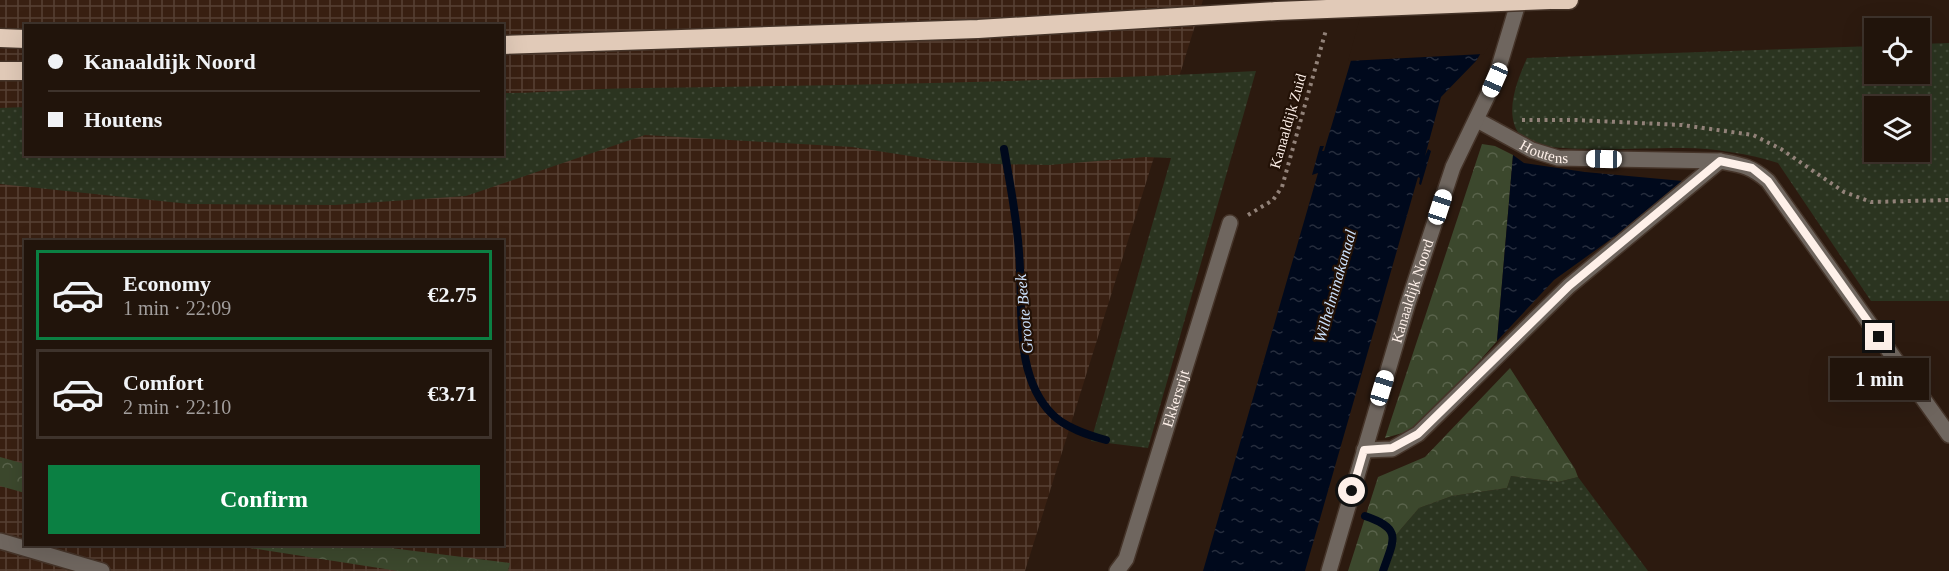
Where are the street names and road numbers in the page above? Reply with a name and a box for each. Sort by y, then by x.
street label: Kanaaldijk Zuid [1267,71,1309,170]
street label: Houtens [1517,137,1568,166]
street label: Kanaaldijk Noord [1389,237,1437,345]
street label: Ekkersrijt [1159,367,1192,429]

